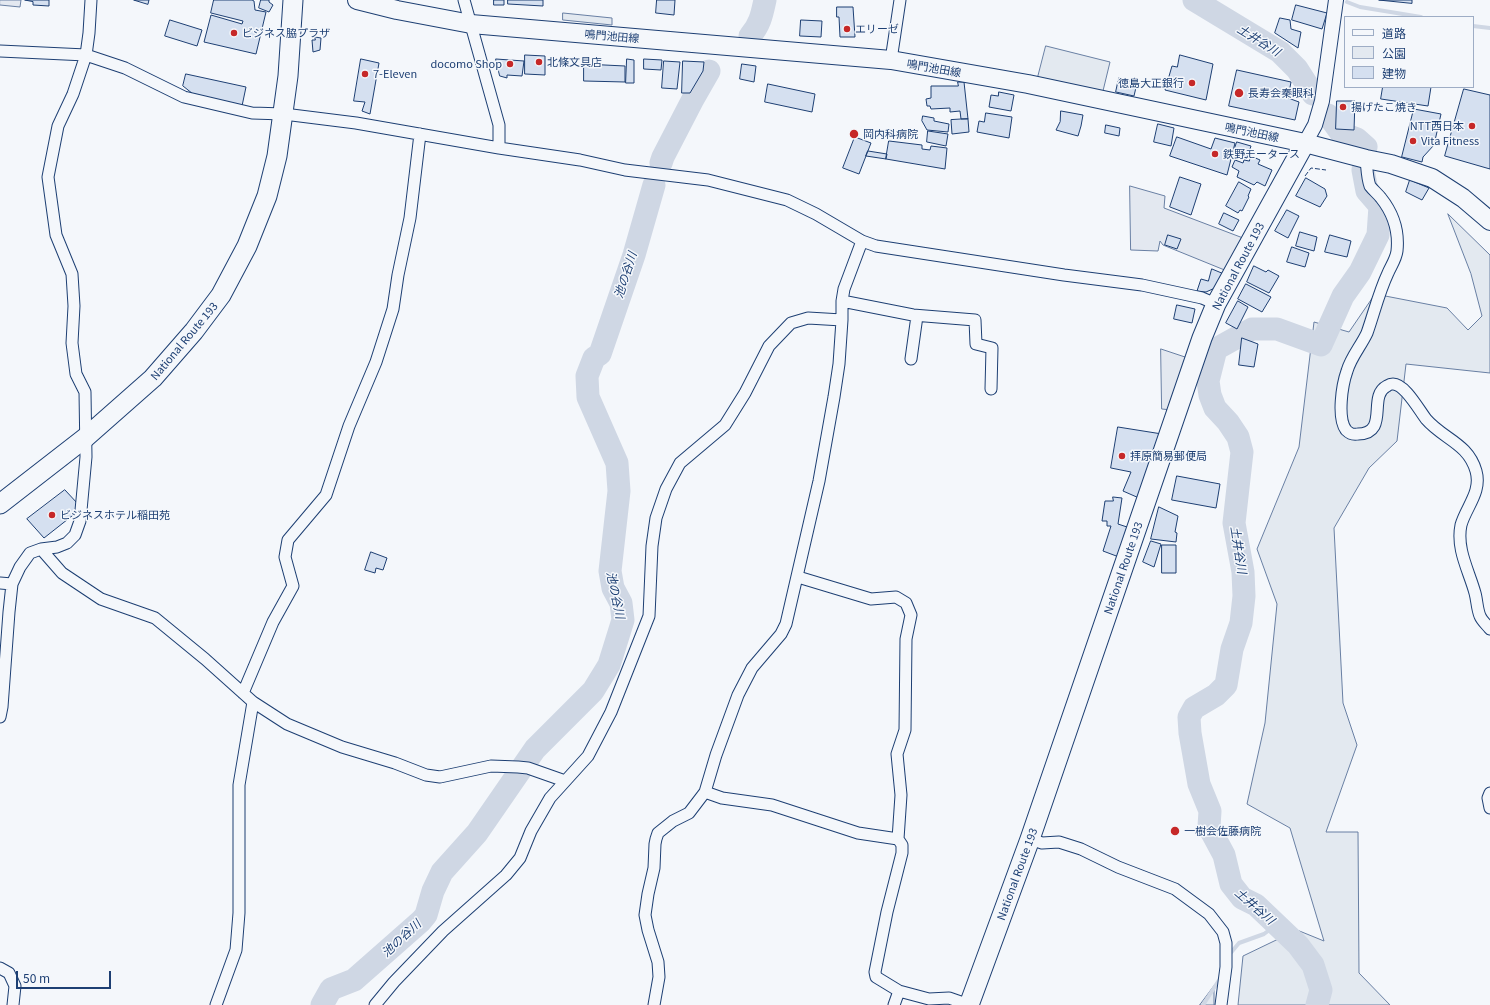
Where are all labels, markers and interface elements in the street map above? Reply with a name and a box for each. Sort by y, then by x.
legend [1344,16,1474,88]
water label: 土井谷川 [1235,21,1283,59]
place label: エリーゼ [855,22,899,36]
marker: エリーゼ [842,24,852,34]
text: 道路 [1382,24,1406,41]
place label: ビジネス脇プラザ [242,26,330,40]
street label: 鳴門池田線 [584,27,640,45]
marker: ビジネス脇プラザ [229,28,239,38]
text: 公園 [1382,44,1406,61]
place label: 北條文具店 [547,55,602,69]
place label: docomo Shop [430,57,502,71]
marker: 北條文具店 [534,57,544,67]
street label: 鳴門池田線 [906,57,962,79]
marker: docomo Shop [505,59,515,69]
text: 建物 [1382,64,1406,81]
place label: 7-Eleven [373,67,417,81]
marker: 7-Eleven [360,69,370,79]
place label: 徳島大正銀行 [1118,76,1184,90]
marker: 徳島大正銀行 [1187,78,1197,88]
place label: 長寿会秦眼科 [1248,86,1314,100]
marker: 長寿会秦眼科 [1233,87,1245,99]
place label: 揚げたこ焼き [1351,100,1417,114]
marker: 揚げたこ焼き [1338,102,1348,112]
place label: NTT西日本 [1410,119,1464,133]
street label: 鳴門池田線 [1224,120,1280,144]
marker: NTT西日本 [1467,121,1477,131]
place label: 岡内科病院 [863,127,918,141]
marker: 岡内科病院 [848,128,860,140]
place label: Vita Fitness [1421,134,1479,148]
marker: Vita Fitness [1408,136,1418,146]
place label: 鉄野モータース [1223,147,1300,161]
marker: 鉄野モータース [1210,149,1220,159]
street label: National Route 193 [1209,220,1267,312]
water label: 池の谷川 [611,250,639,300]
street label: National Route 193 [148,300,220,382]
place label: 拝原簡易郵便局 [1130,449,1207,463]
marker: 拝原簡易郵便局 [1117,451,1127,461]
place label: ビジネスホテル稲田苑 [60,508,170,522]
marker: ビジネスホテル稲田苑 [47,510,57,520]
street label: National Route 193 [1101,520,1145,616]
water label: 土井谷川 [1228,525,1250,575]
water label: 池の谷川 [604,570,628,620]
place label: 一樹会佐藤病院 [1184,824,1261,838]
marker: 一樹会佐藤病院 [1169,825,1181,837]
street label: National Route 193 [994,826,1040,922]
water label: 土井谷川 [1232,885,1278,927]
water label: 池の谷川 [379,916,423,960]
scale bar [18,963,113,989]
text: 50 m [23,969,50,986]

